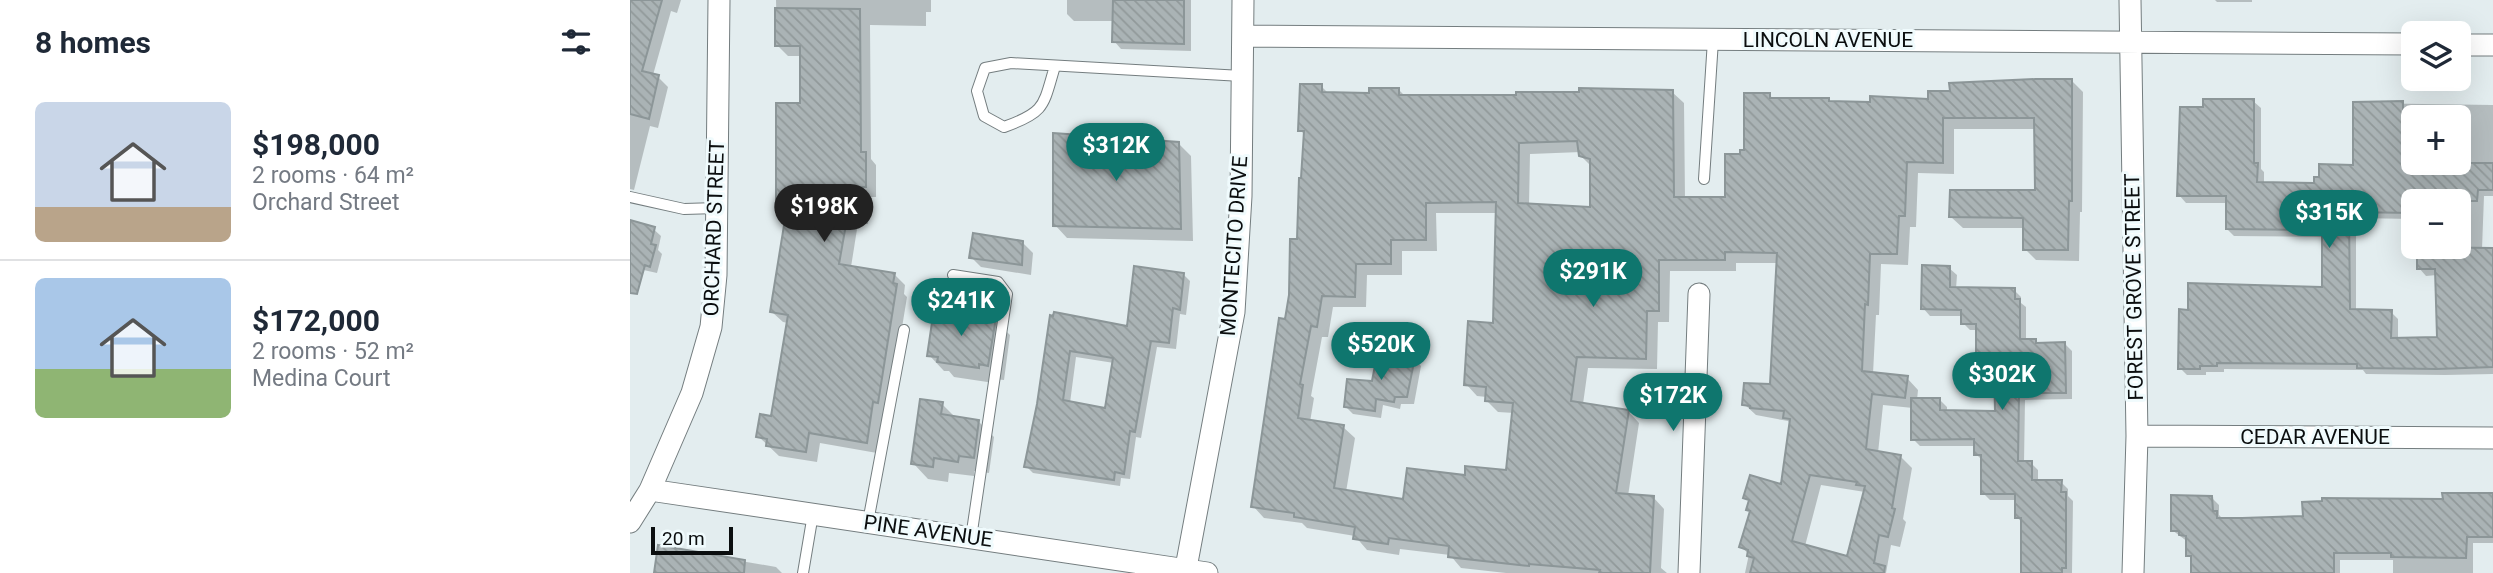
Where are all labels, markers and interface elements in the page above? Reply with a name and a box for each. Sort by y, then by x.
map controls [2401,21,2471,259]
button: layers [2401,21,2471,91]
icon: filters [557,23,595,61]
text: 8 homes [35,25,151,60]
street label: LINCOLN AVENUE [1743,28,1913,52]
button: + [2401,105,2471,175]
pin: $312K [1067,124,1165,183]
text: $198,000 [252,127,380,162]
icon: home [91,130,175,214]
text: $312K [1082,132,1150,159]
street label: ORCHARD STREET [699,139,729,317]
street label: MONTECITO DRIVE [1216,155,1252,337]
text: 2 rooms · 64 m² [252,162,414,189]
street label: FOREST GROVE STREET [2120,173,2148,401]
pin: $198K [775,184,873,244]
text: Orchard Street [252,189,400,216]
button: − [2401,189,2471,259]
pin: $315K [2280,190,2378,250]
text: $198K [790,193,858,220]
text: $315K [2295,199,2363,226]
pin: $291K [1544,250,1642,309]
text: $291K [1559,258,1627,285]
pin: $241K [912,278,1010,338]
text: $241K [927,287,995,314]
text: $172,000 [252,303,380,338]
icon: home [91,306,175,390]
pin: $520K [1332,322,1430,382]
text: $520K [1347,331,1415,358]
text: 2 rooms · 52 m² [252,338,414,365]
pin: $302K [1953,352,2051,412]
text: $302K [1968,361,2036,388]
text: Medina Court [252,365,390,392]
pin: $172K [1624,374,1722,433]
text: $172K [1639,382,1707,409]
street label: CEDAR AVENUE [2240,425,2390,449]
street label: PINE AVENUE [862,510,994,552]
scale bar [651,524,733,556]
text: 20 m [662,527,705,550]

